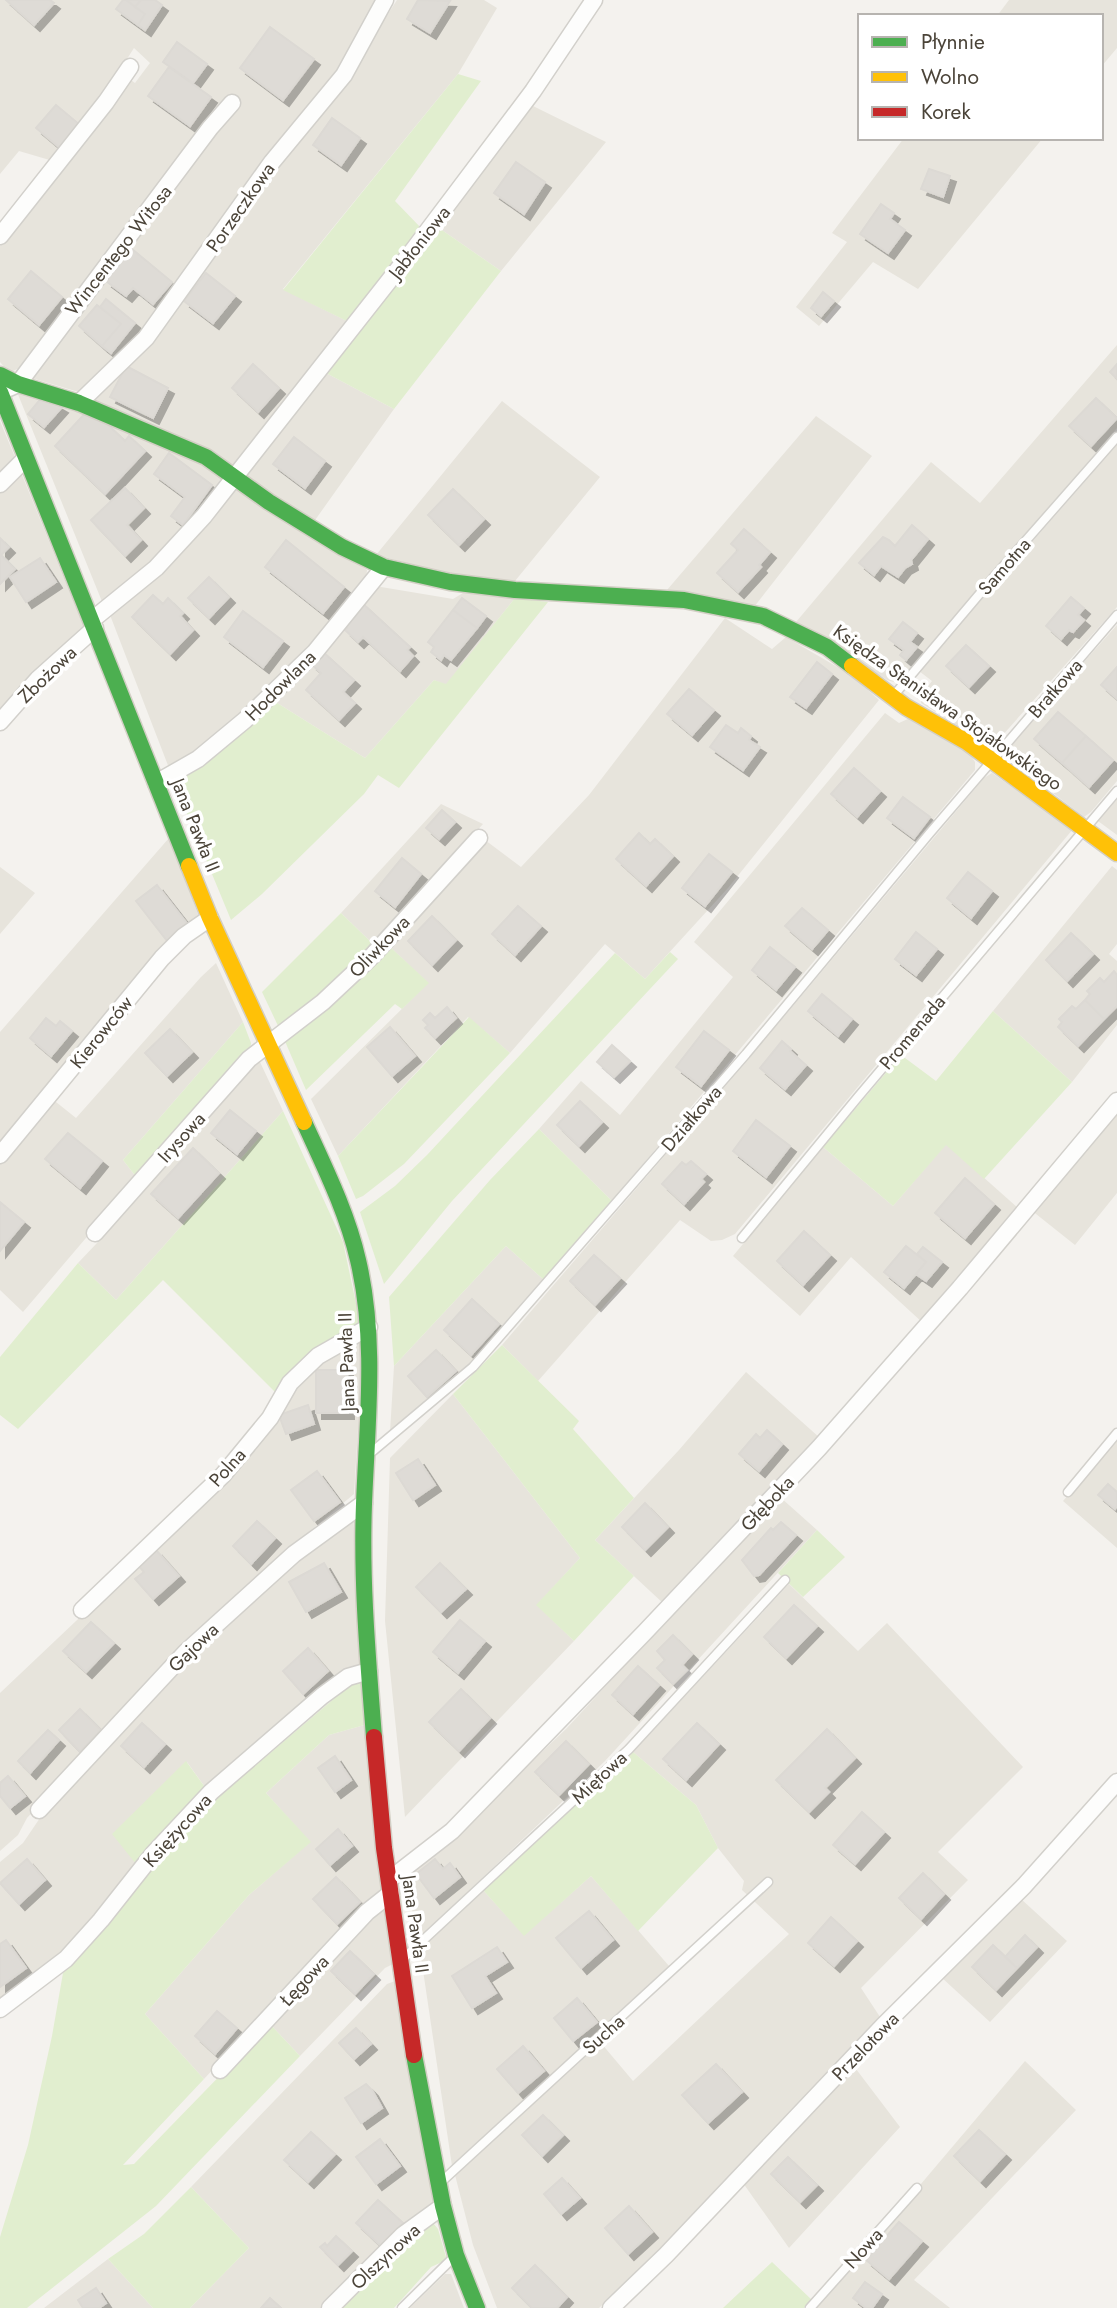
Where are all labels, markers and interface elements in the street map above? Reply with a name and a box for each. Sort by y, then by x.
legend [858,14,1103,140]
text: Płynnie [921,27,985,57]
text: Wolno [921,62,979,92]
text: Korek [921,97,971,127]
street label: Porzeczkowa [200,157,281,257]
street label: Wincentego Witosa [59,179,178,321]
street label: Jabłoniowa [380,200,457,287]
street label: Samotna [972,532,1037,601]
street label: Księdza Stanisława Stojałowskiego [828,618,1068,797]
street label: Zbożowa [12,639,83,709]
street label: Hodowlana [239,644,322,727]
street label: Bratkowa [1022,653,1089,724]
street label: Jana Pawła II [163,772,227,876]
street label: Oliwkowa [343,909,416,984]
street label: Promenada [873,989,952,1076]
street label: Kierowców [64,990,139,1074]
street label: Działkowa [655,1079,728,1158]
street label: Irysowa [151,1106,211,1169]
street label: Jana Pawła II [331,1312,362,1415]
street label: Polna [203,1442,252,1493]
street label: Głęboka [734,1469,800,1537]
street label: Gajowa [162,1617,225,1678]
street label: Miętowa [566,1745,633,1810]
street label: Księżycowa [137,1787,218,1873]
street label: Jana Pawła II [395,1870,436,1975]
street label: Łęgowa [273,1949,335,2013]
street label: Przelotowa [825,2006,905,2087]
street label: Sucha [576,2008,630,2061]
street label: Olszynowa [344,2217,426,2296]
street label: Nowa [838,2222,889,2275]

